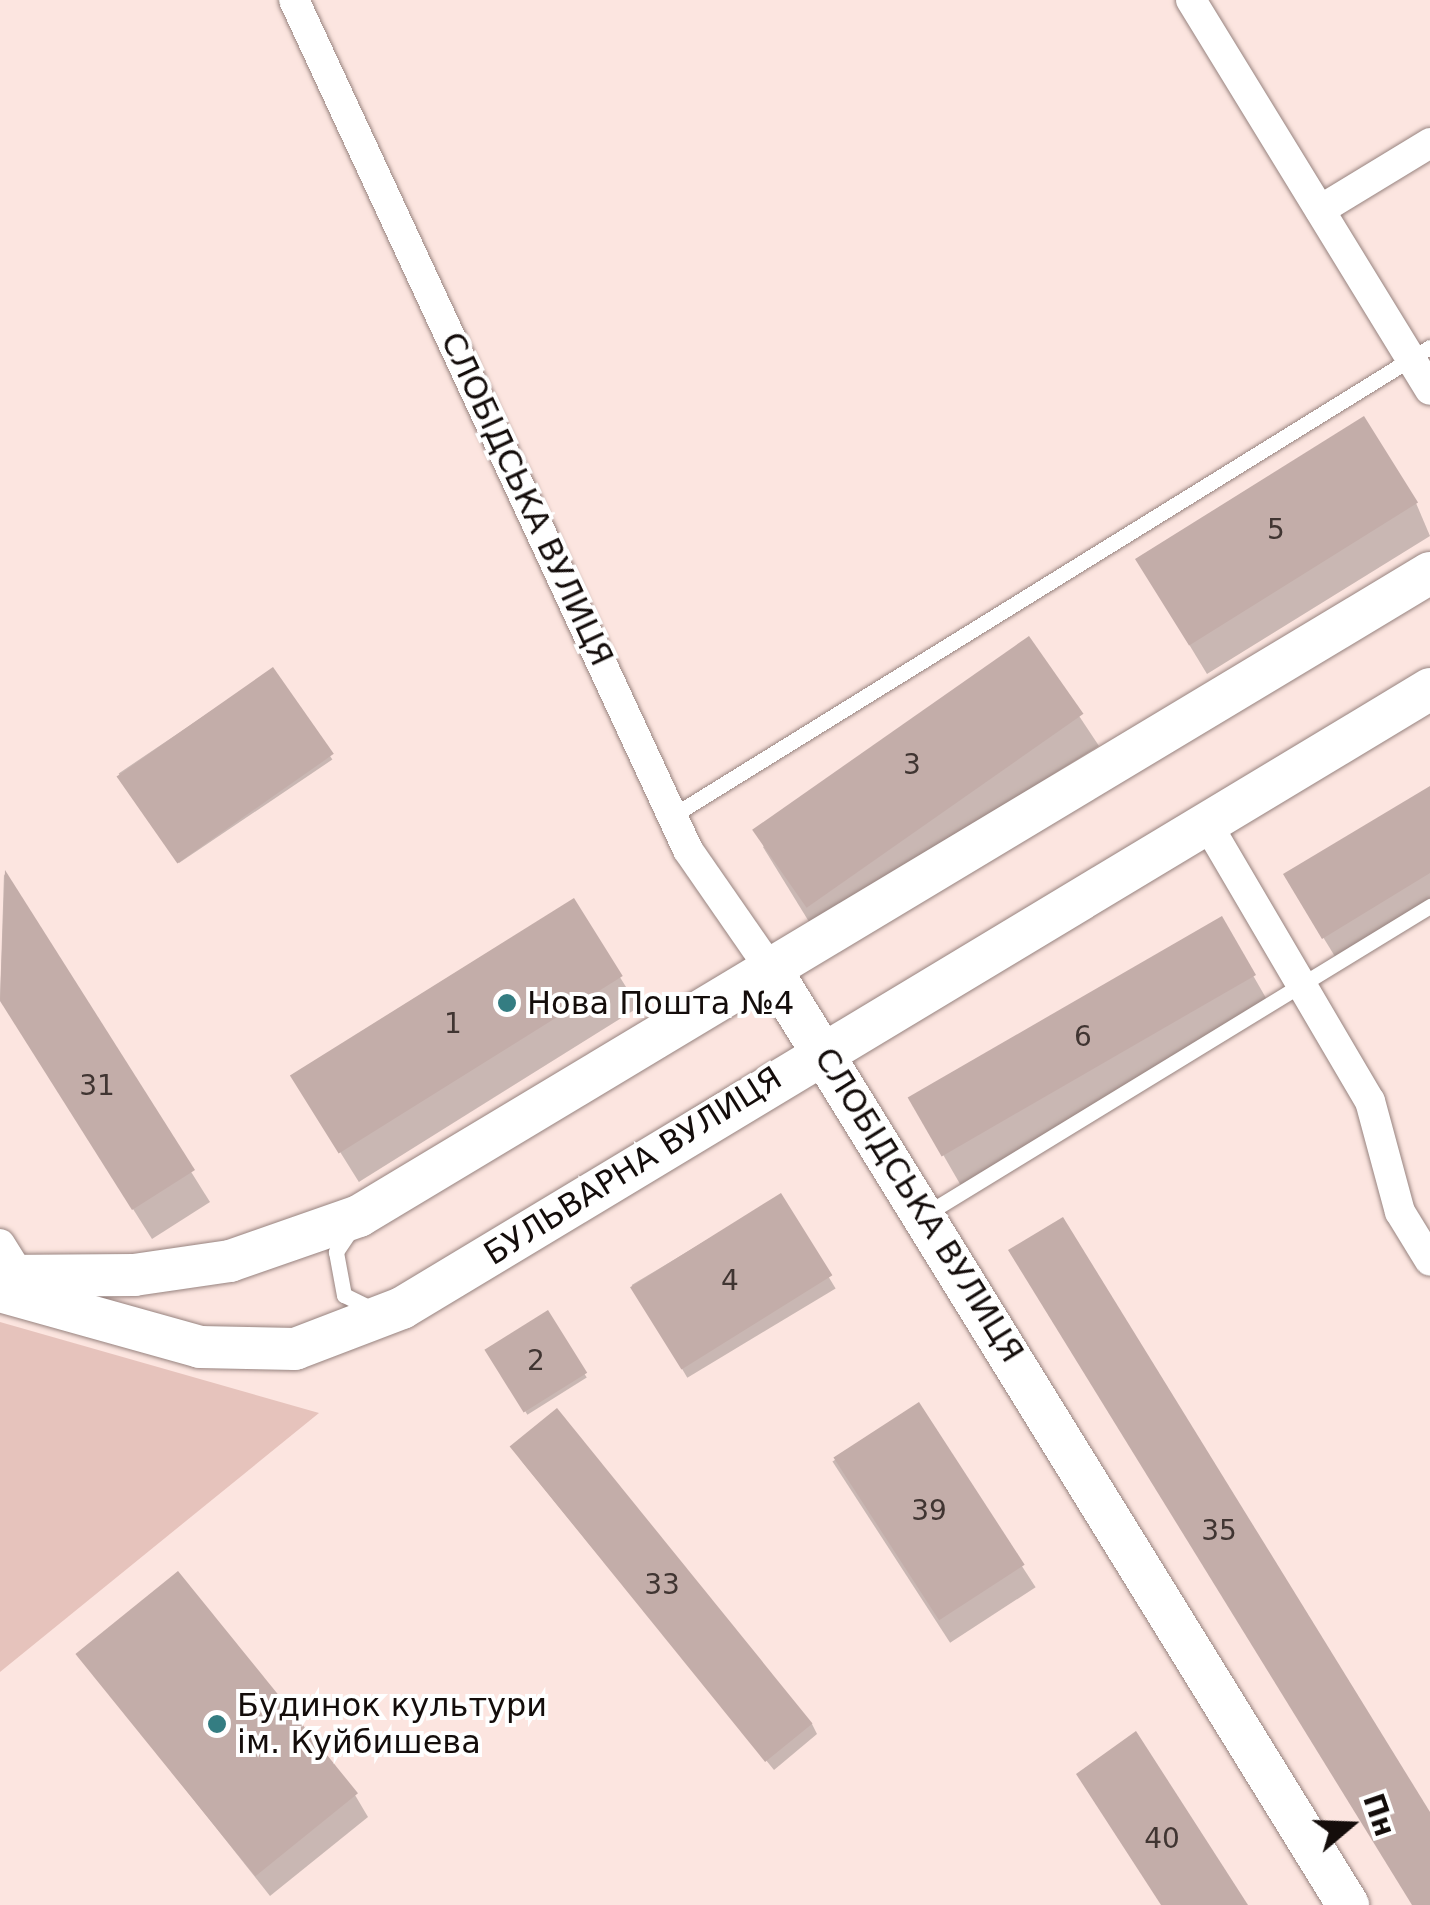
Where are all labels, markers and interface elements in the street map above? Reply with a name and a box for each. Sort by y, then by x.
street label: СЛОБІДСЬКА ВУЛИЦЯ [433,326,621,672]
house number: 5 [1267,513,1285,547]
house number: 3 [903,748,921,782]
place label: Нова Пошта №4 [527,984,794,1022]
marker: Нова Пошта №4 [496,992,518,1014]
house number: 1 [444,1007,462,1041]
house number: 6 [1074,1020,1092,1054]
street label: СЛОБІДСЬКА ВУЛИЦЯ [806,1041,1032,1369]
street label: БУЛЬВАРНА ВУЛИЦЯ [477,1059,789,1273]
house number: 31 [79,1069,115,1103]
house number: 4 [721,1264,739,1298]
house number: 2 [527,1344,545,1378]
house number: 39 [911,1494,947,1528]
house number: 35 [1201,1514,1237,1548]
house number: 33 [644,1568,680,1602]
place label: Будинок культури ім. Куйбишева [237,1687,547,1762]
marker: Будинок культури ім. Куйбишева [206,1713,228,1735]
north arrow [1300,1775,1400,1875]
text: Пн [1356,1789,1401,1841]
house number: 40 [1144,1822,1180,1856]

